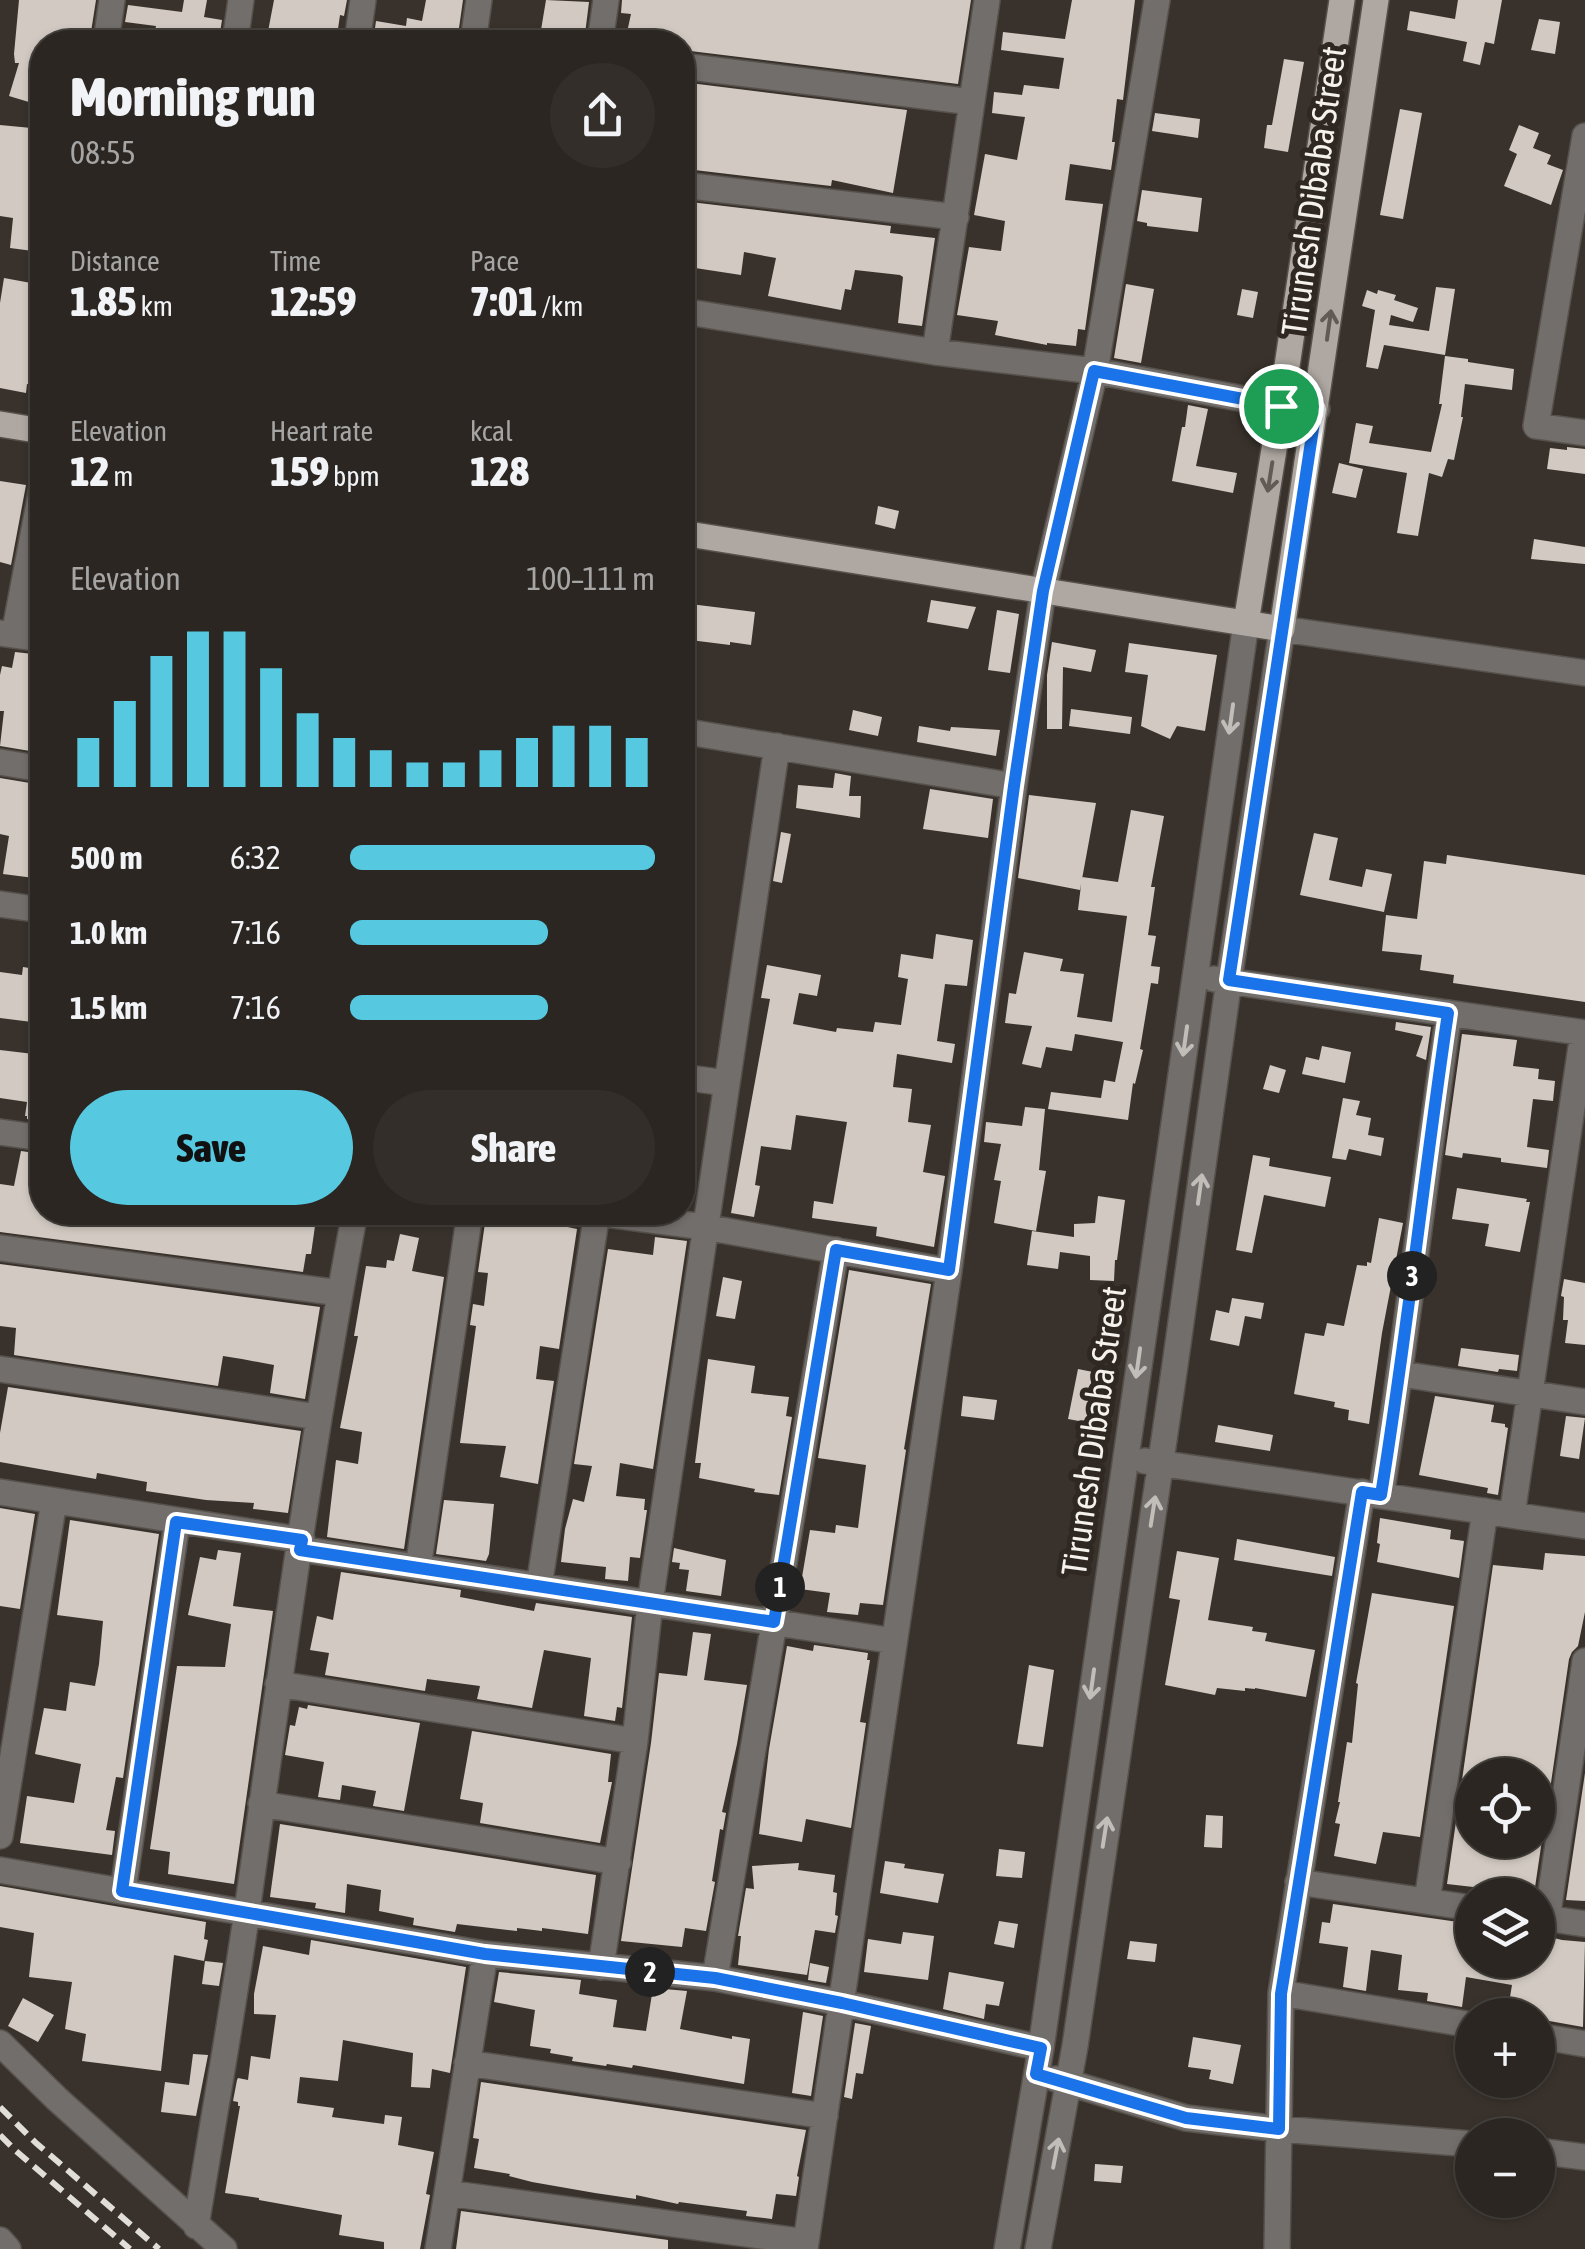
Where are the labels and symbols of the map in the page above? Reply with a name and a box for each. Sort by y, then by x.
street label: Tirunesh Dibaba Street [1273,44,1353,338]
one-way arrow [1320,309,1338,341]
pin [1239,364,1324,449]
one-way arrow [1260,460,1278,493]
one-way arrow [1222,703,1240,735]
one-way arrow [1175,1024,1193,1057]
one-way arrow [1191,1173,1209,1206]
pin: 3 [1387,1251,1437,1301]
street label: Tirunesh Dibaba Street [1053,1284,1133,1578]
one-way arrow [1129,1346,1147,1378]
one-way arrow [1145,1495,1163,1527]
pin: 1 [755,1562,805,1612]
one-way arrow [1082,1668,1100,1700]
one-way arrow [1096,1816,1114,1849]
pin: 2 [625,1947,675,1997]
one-way arrow [1047,2138,1066,2170]

